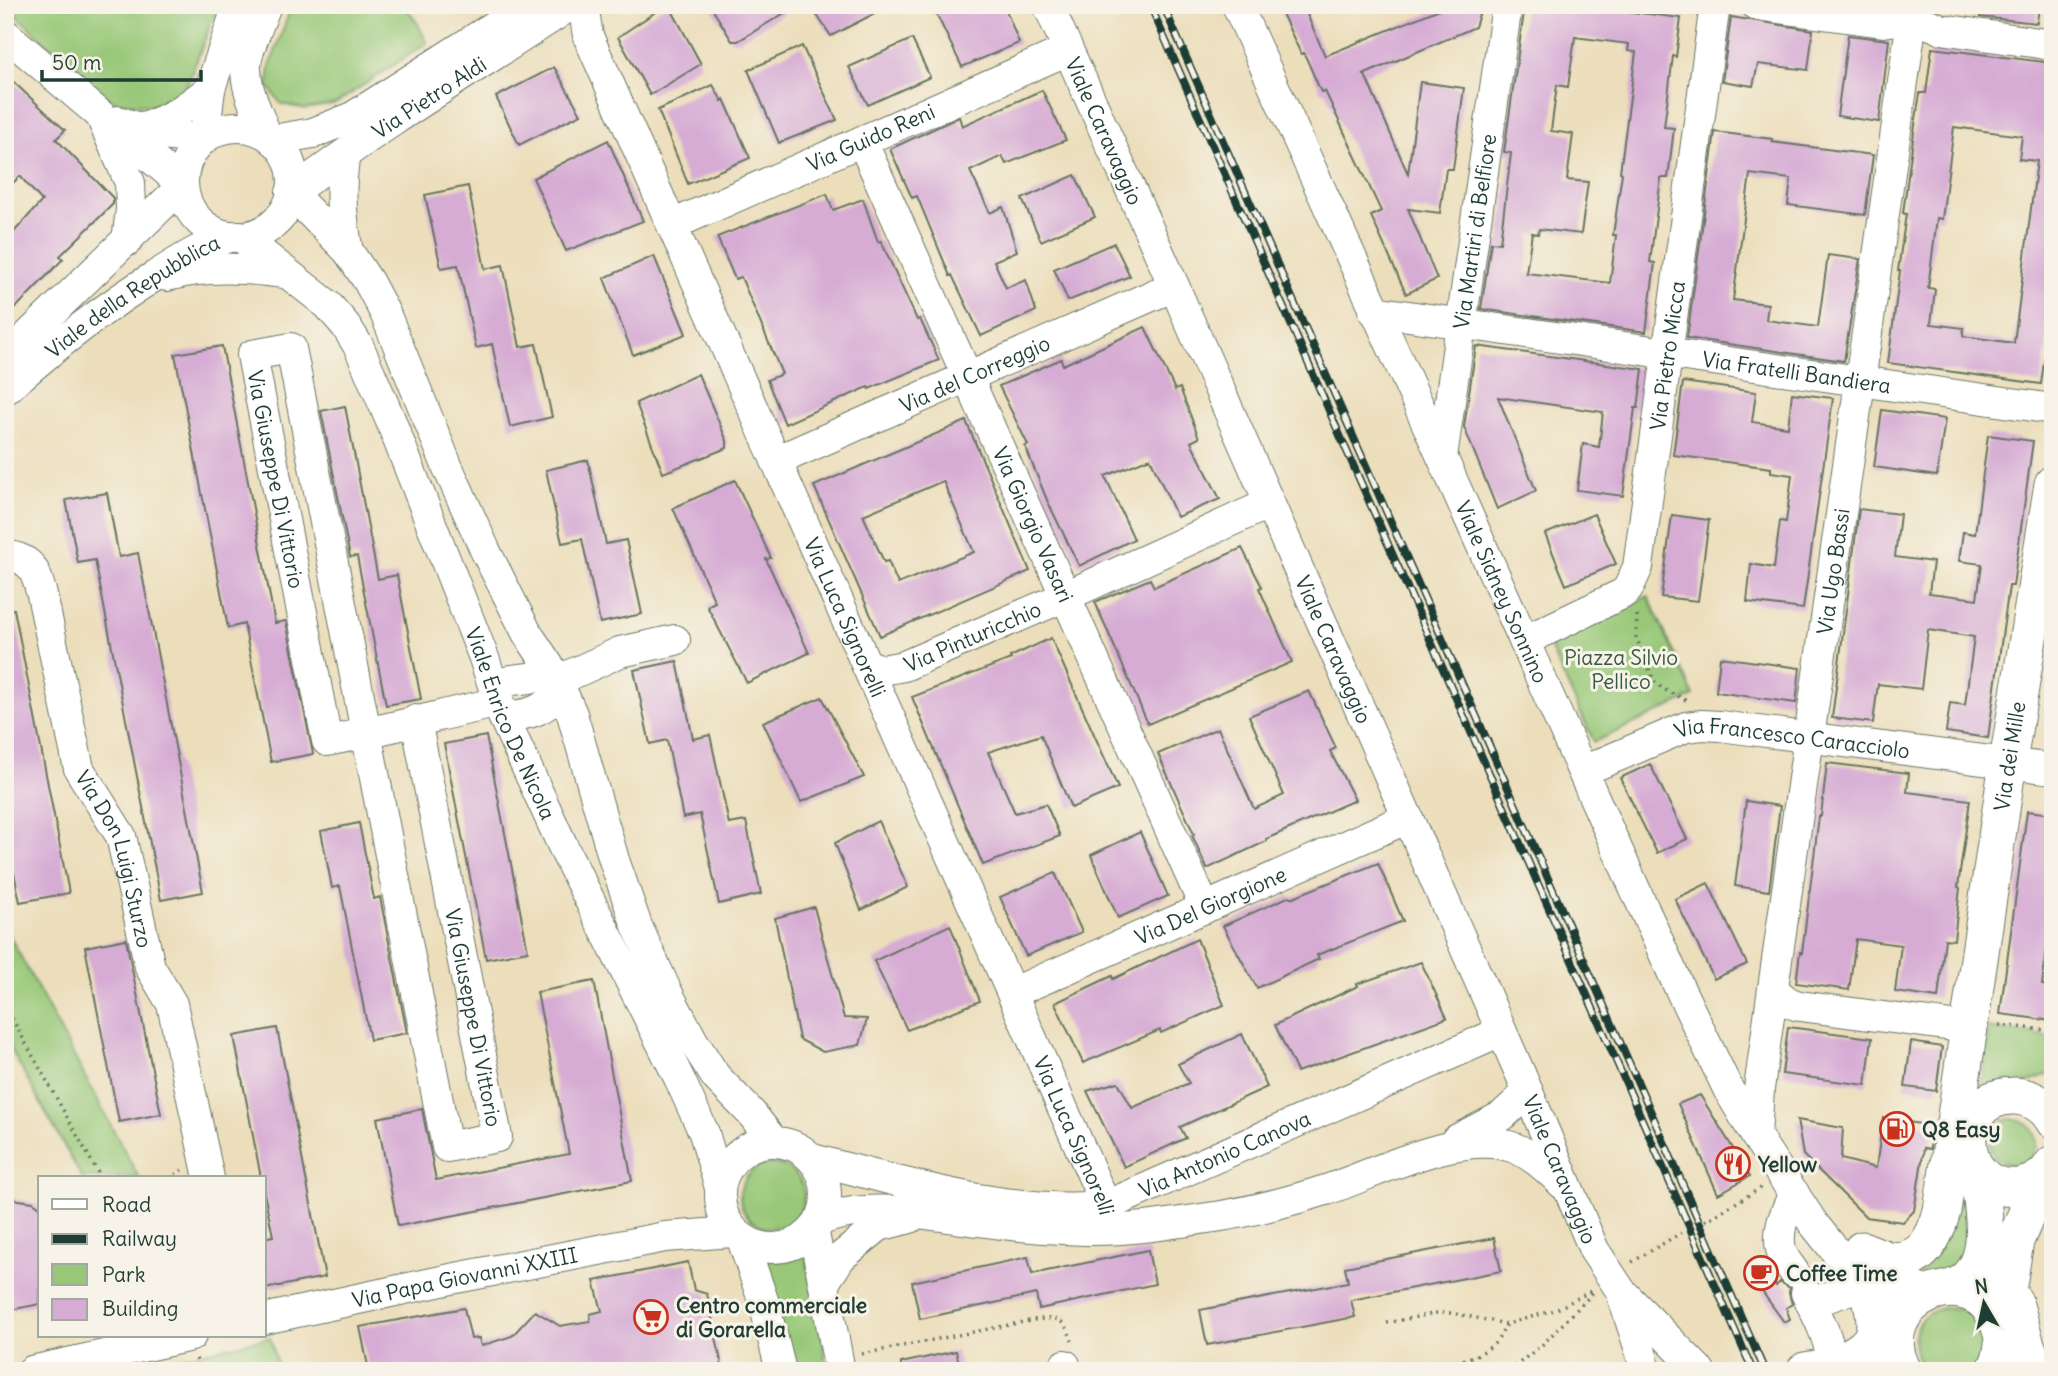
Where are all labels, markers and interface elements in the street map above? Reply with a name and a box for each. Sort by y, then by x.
scale bar [42,38,201,82]
text: 50 m [52,49,101,76]
street label: Via Pietro Aldi [367,50,491,145]
street label: Viale Caravaggio [1060,53,1149,209]
street label: Via Guido Reni [802,97,939,177]
street label: Via Martiri di Belfiore [1447,132,1502,331]
street label: Viale della Repubblica [40,228,224,364]
street label: Via Pietro Micca [1643,279,1691,432]
street label: Via del Correggio [895,329,1054,418]
street label: Via Fratelli Bandiera [1701,345,1893,399]
street label: Via Giuseppe Di Vittorio [242,368,311,591]
street label: Via Giorgio Vasari [987,443,1080,606]
street label: Viale Sidney Sonnino [1450,497,1555,687]
street label: Via Ugo Bassi [1810,506,1855,636]
street label: Via Luca Signorelli [798,533,892,701]
street label: Viale Caravaggio [1289,571,1378,728]
street label: Via Pinturicchio [900,595,1045,678]
street label: Viale Enrico De Nicola [460,623,562,824]
park label: Piazza Silvio Pellico [1564,644,1678,695]
street label: Via dei Mille [1987,699,2031,813]
street label: Via Francesco Caracciolo [1670,711,1912,764]
street label: Via Don Luigi Sturzo [70,765,159,950]
street label: Via Del Giorgione [1131,860,1290,950]
street label: Via Giuseppe Di Vittorio [439,906,508,1129]
street label: Via Luca Signorelli [1028,1052,1121,1217]
street label: Viale Caravaggio [1517,1091,1603,1248]
street label: Via Antonio Canova [1135,1104,1315,1203]
fuel station icon: Q8 Easy [1878,1110,1916,1148]
place label: Q8 Easy [1922,1116,2000,1143]
restaurant icon: Yellow [1714,1145,1752,1183]
place label: Yellow [1757,1151,1818,1178]
legend [38,1176,266,1338]
text: Road [102,1191,151,1218]
text: Railway [102,1225,177,1252]
street label: Via Papa Giovanni XXIII [349,1241,580,1313]
cafe icon: Coffee Time [1742,1254,1780,1292]
place label: Coffee Time [1786,1260,1898,1287]
text: Park [102,1261,145,1288]
north arrow [1950,1268,2020,1338]
text: N [1973,1273,1990,1299]
place label: Centro commerciale di Gorarella [676,1292,867,1343]
text: Building [102,1295,178,1322]
supermarket icon: Centro commerciale di Gorarella [632,1298,670,1336]

